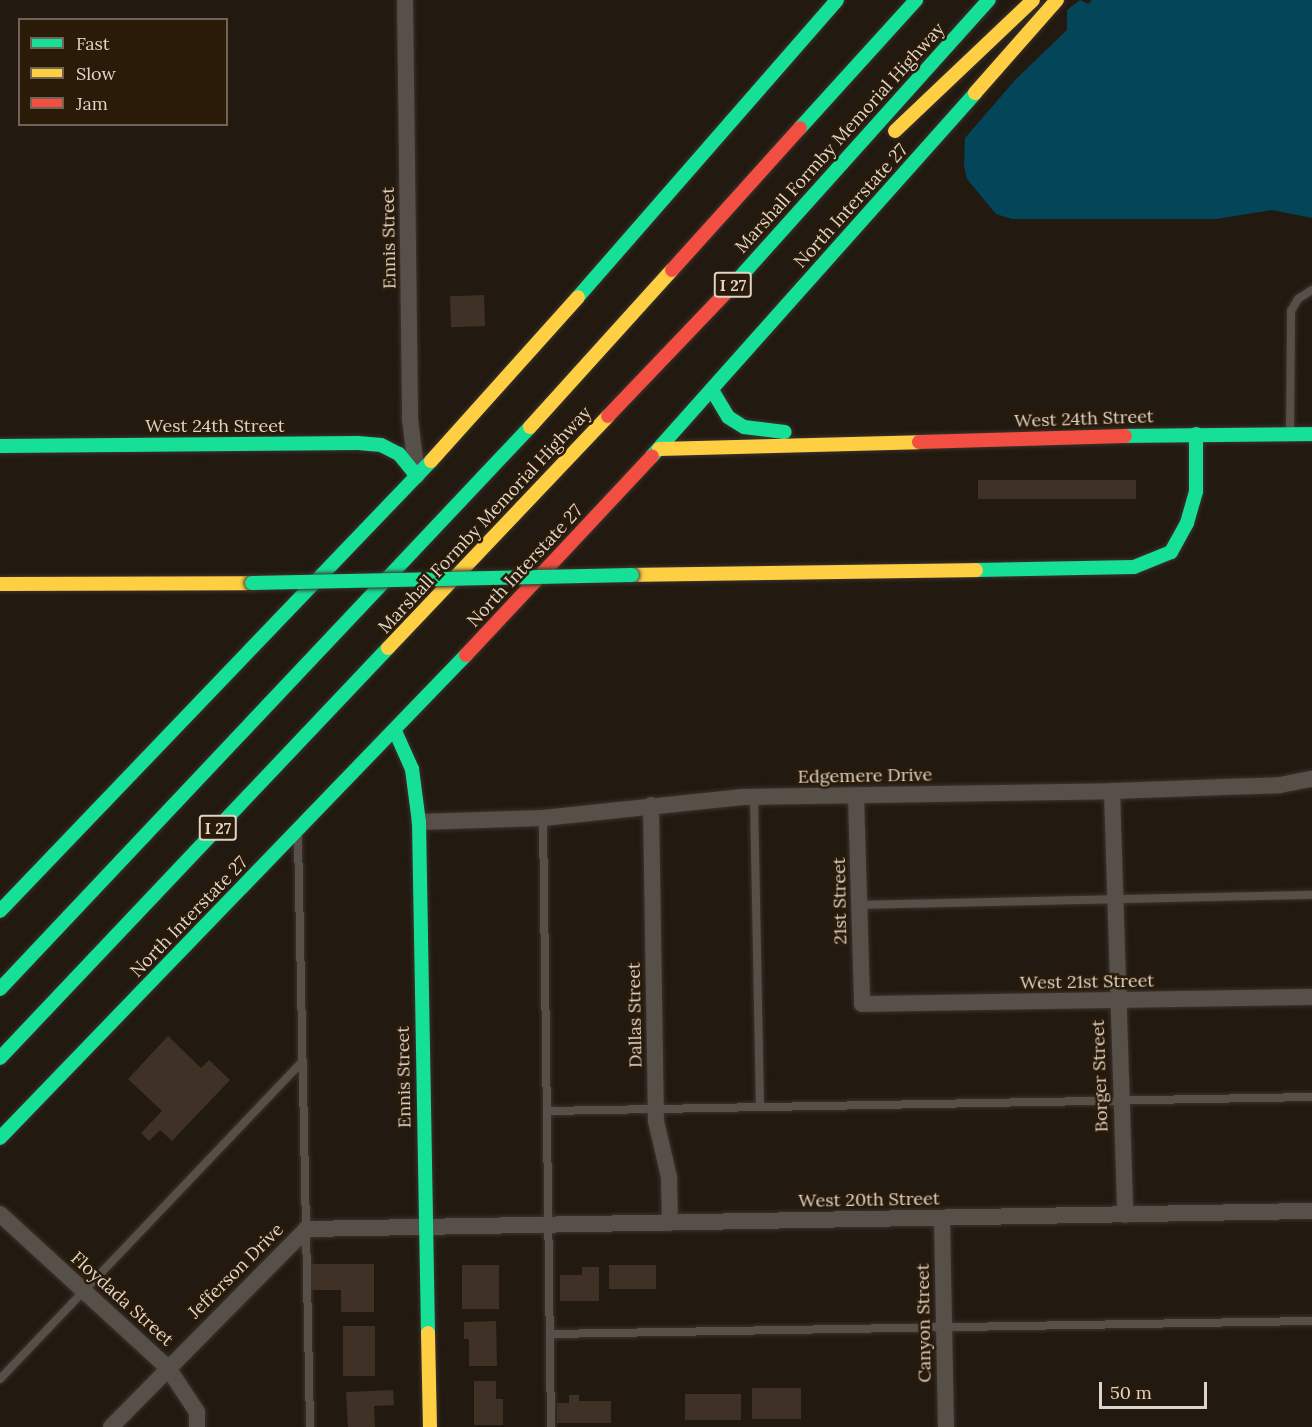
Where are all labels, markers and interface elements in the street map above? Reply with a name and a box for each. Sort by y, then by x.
legend [18,18,228,126]
street label: Marshall Formby Memorial Highway [731,18,949,258]
text: Fast [76,32,110,55]
text: Slow [76,62,116,85]
text: Jam [76,92,108,115]
street label: North Interstate 27 [790,140,912,272]
street label: Ennis Street [377,187,401,289]
road number: I 27 [714,272,752,298]
street label: Marshall Formby Memorial Highway [374,402,596,638]
street label: West 24th Street [1014,406,1154,432]
street label: West 24th Street [145,415,285,437]
street label: North Interstate 27 [463,500,587,632]
street label: Edgemere Drive [798,764,932,788]
road number: I 27 [198,815,238,841]
street label: North Interstate 27 [126,852,252,982]
street label: 21st Street [828,857,852,945]
street label: Dallas Street [623,962,647,1068]
street label: West 21st Street [1020,970,1154,994]
street label: Borger Street [1087,1019,1113,1133]
street label: Ennis Street [392,1026,416,1128]
street label: West 20th Street [798,1188,940,1212]
street label: Jefferson Drive [184,1219,288,1323]
street label: Floydada Street [66,1247,178,1351]
street label: Canyon Street [912,1263,936,1383]
scale bar [1102,1370,1210,1408]
text: 50 m [1110,1381,1152,1404]

